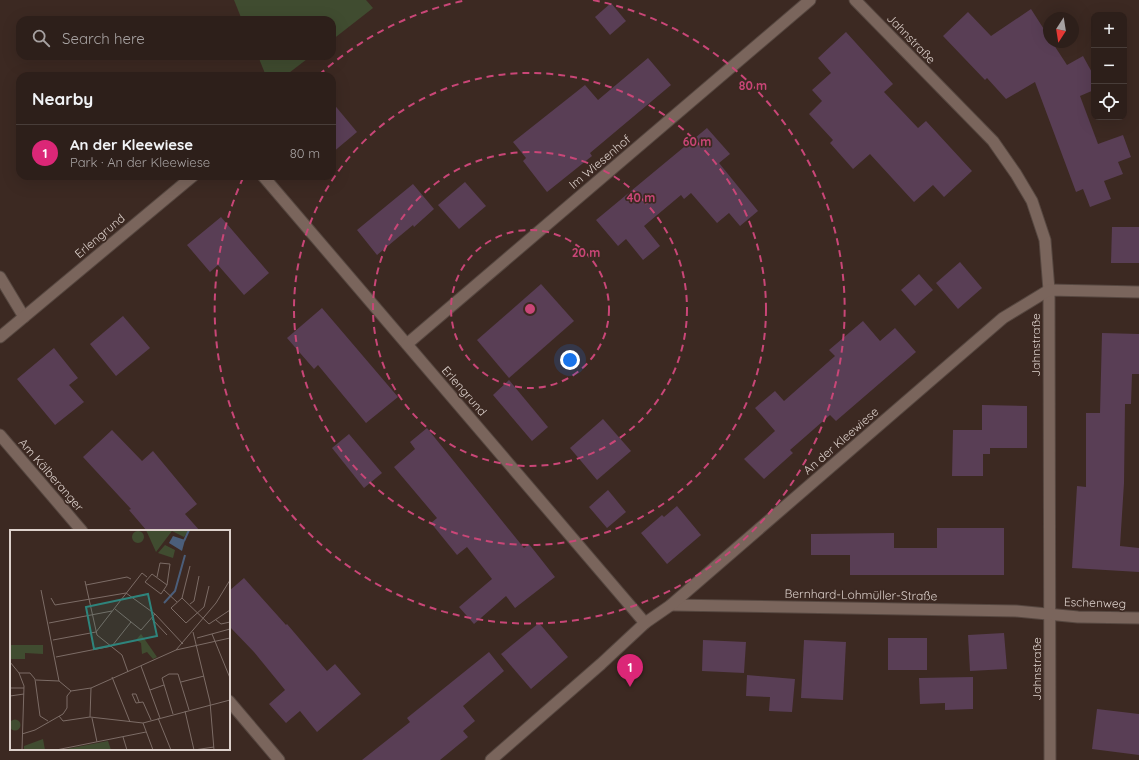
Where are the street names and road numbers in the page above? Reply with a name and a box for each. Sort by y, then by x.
street label: Jahnstraße [884,11,939,67]
street label: Im Wiesenhof [566,131,634,192]
street label: Erlengrund [72,210,128,261]
street label: Jahnstraße [1028,313,1043,377]
street label: Erlengrund [439,363,490,419]
street label: An der Kleewiese [800,404,882,477]
street label: Am Kälberanger [16,435,87,514]
street label: Bernhard-Lohmüller-Straße [784,586,938,603]
street label: Eschenweg [1064,594,1126,611]
street label: Jahnstraße [1029,637,1044,701]

